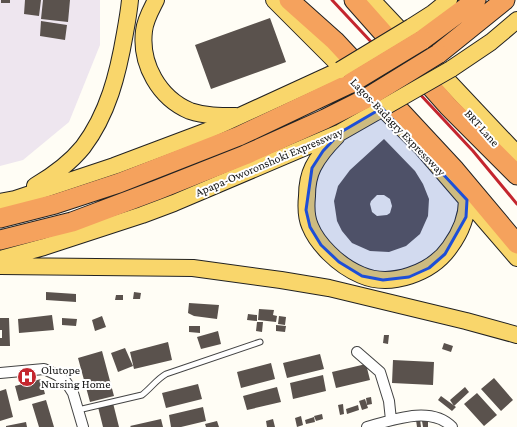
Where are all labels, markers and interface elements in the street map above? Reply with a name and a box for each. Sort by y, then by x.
street label: Lagos-Badagry Expressway [348,75,449,179]
street label: BRT Lane [462,107,502,149]
street label: Apapa-Oworonshoki Expressway [193,124,345,199]
place label: Olutope Nursing Home [41,363,111,391]
hospital icon: Olutope Nursing Home [16,366,38,388]

